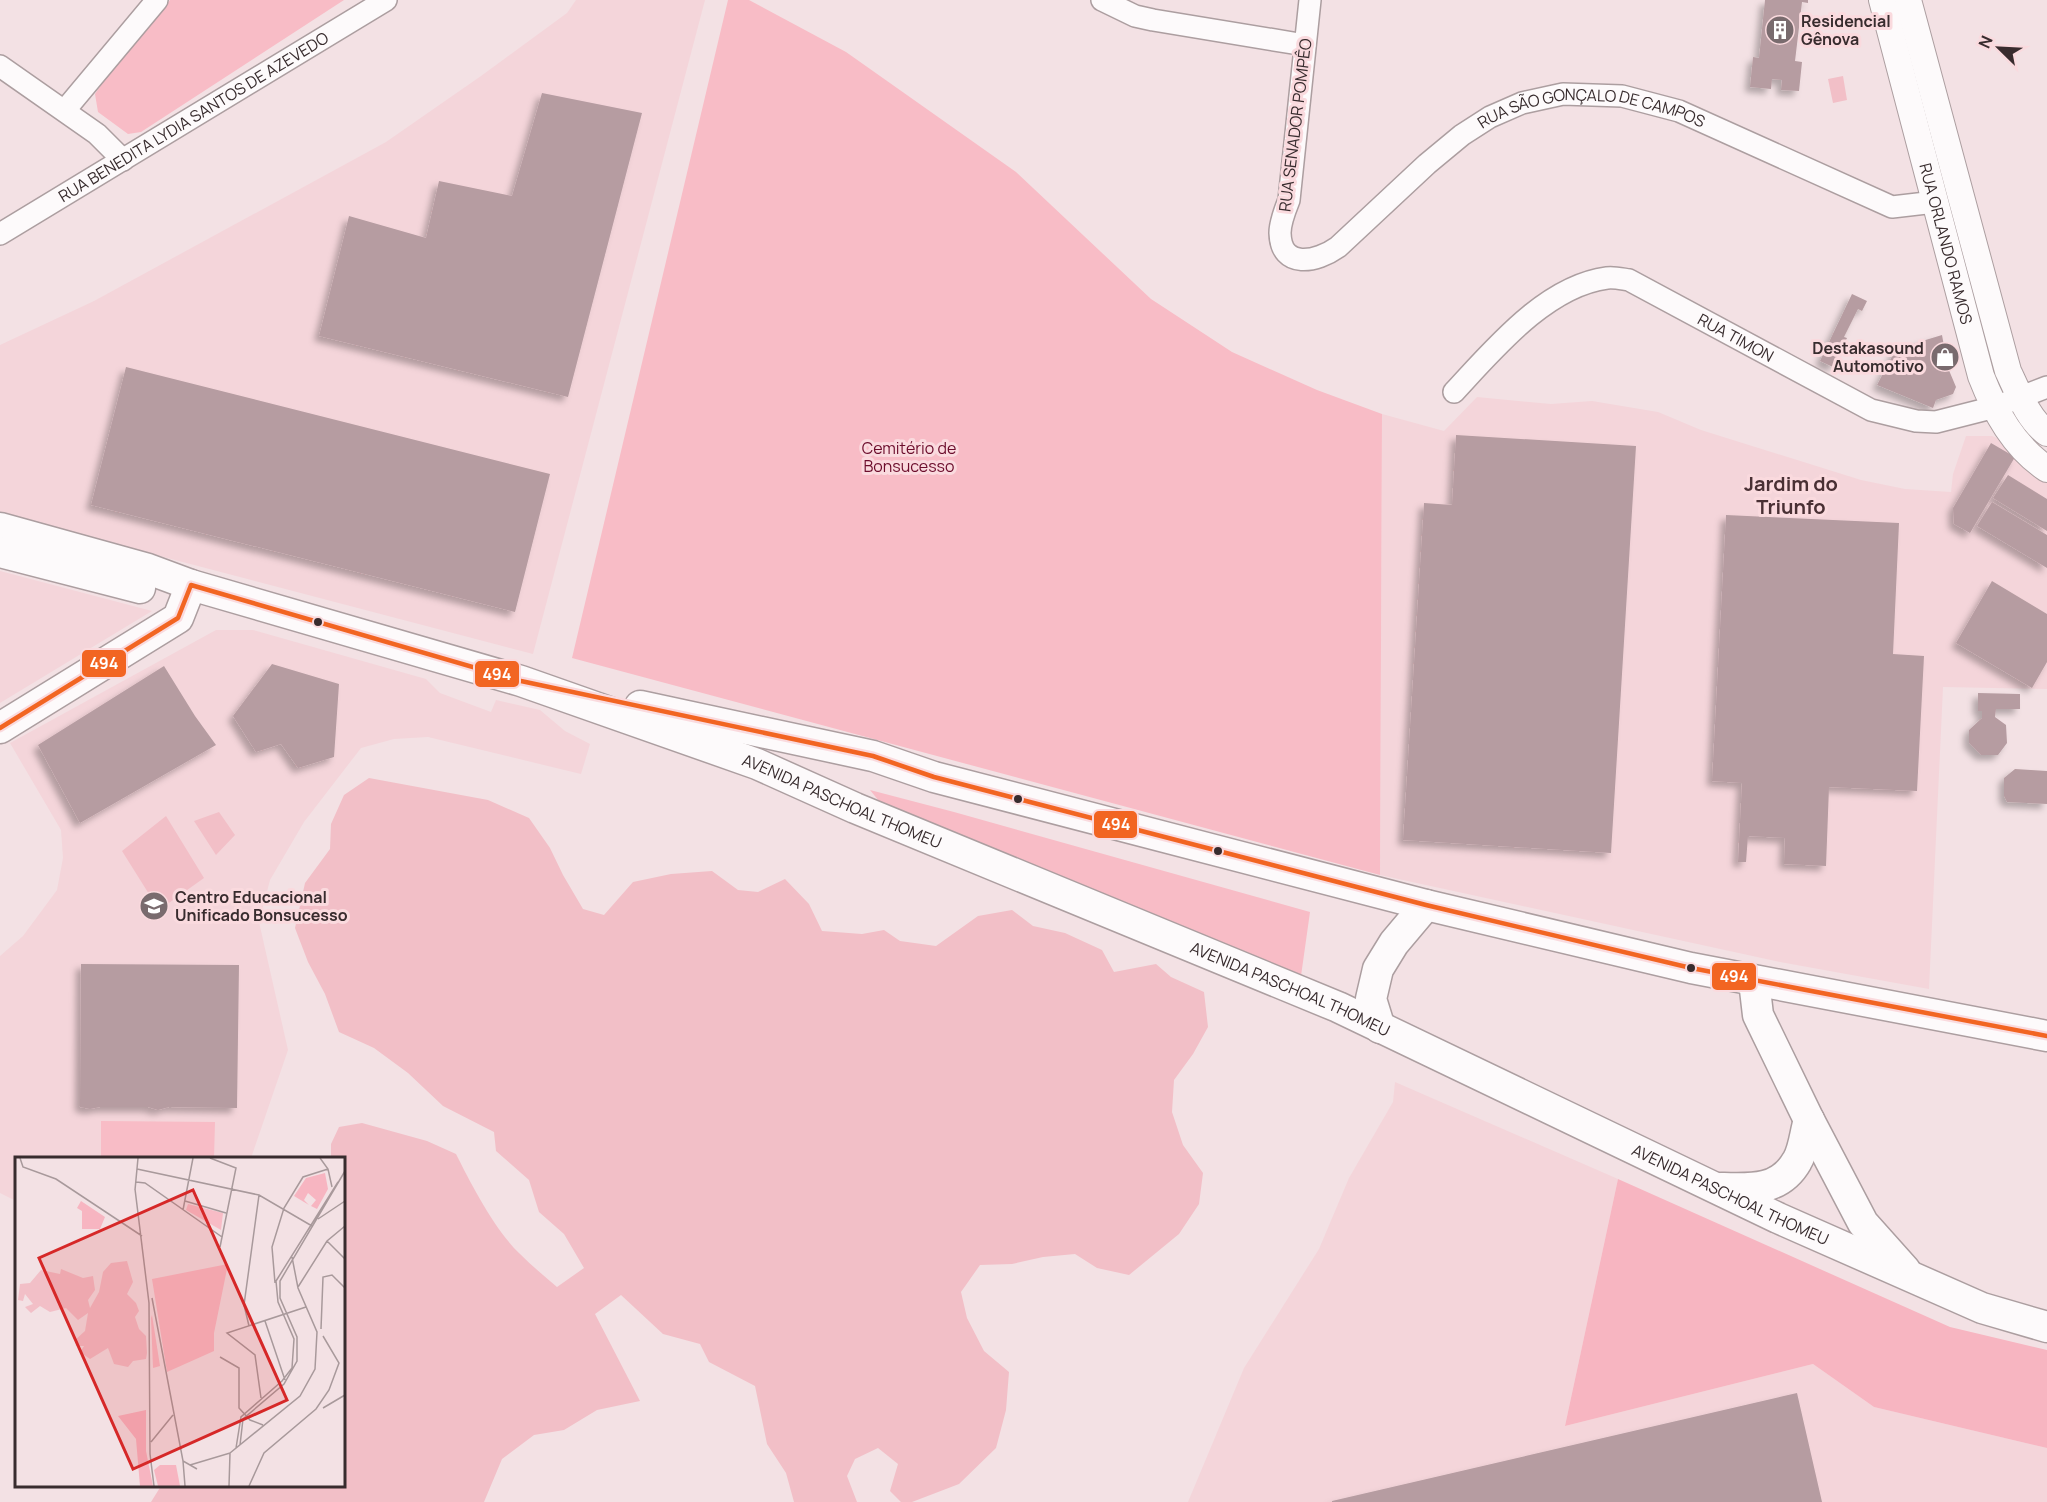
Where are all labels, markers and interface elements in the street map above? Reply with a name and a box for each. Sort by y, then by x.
place label: Residencial Gênova [1801,10,1891,50]
building icon: Residencial Gênova [1764,14,1796,46]
north arrow [1969,18,2029,78]
street label: RUA BENEDITA LYDIA SANTOS DE AZEVEDO [54,26,333,207]
text: N [1973,32,1998,52]
street label: RUA SENADOR POMPÊO [1273,37,1317,213]
text: RUA SÃO GONÇALO DE CAMPOS [1473,83,1709,133]
street label: RUA SÃO GONÇALO DE CAMPOS [1474,115,1710,139]
street label: RUA ORLANDO RAMOS [1914,161,1978,327]
street label: RUA TIMON [1694,308,1778,367]
place label: Destakasound Automotivo [1812,337,1924,377]
shop icon: Destakasound Automotivo [1929,341,1961,373]
park label: Cemitério de Bonsucesso [862,437,956,477]
district label: Jardim do Triunfo [1744,470,1838,520]
unlabelled marker [312,616,324,628]
line badge: 494 [81,649,127,678]
text: 494 [89,652,119,674]
line badge: 494 [474,660,520,688]
text: 494 [482,663,512,685]
street label: AVENIDA PASCHOAL THOMEU [739,749,945,854]
unlabelled marker [1012,793,1024,805]
line badge: 494 [1093,810,1138,839]
text: 494 [1101,813,1131,835]
unlabelled marker [1212,845,1224,857]
place label: Centro Educacional Unificado Bonsucesso [175,886,348,926]
school or university icon: Centro Educacional Unificado Bonsucesso [138,890,170,922]
street label: AVENIDA PASCHOAL THOMEU [1187,936,1394,1041]
unlabelled marker [1685,962,1697,974]
line badge: 494 [1711,962,1757,991]
text: 494 [1719,965,1749,987]
street label: AVENIDA PASCHOAL THOMEU [1628,1139,1832,1250]
inset map [15,1157,345,1487]

